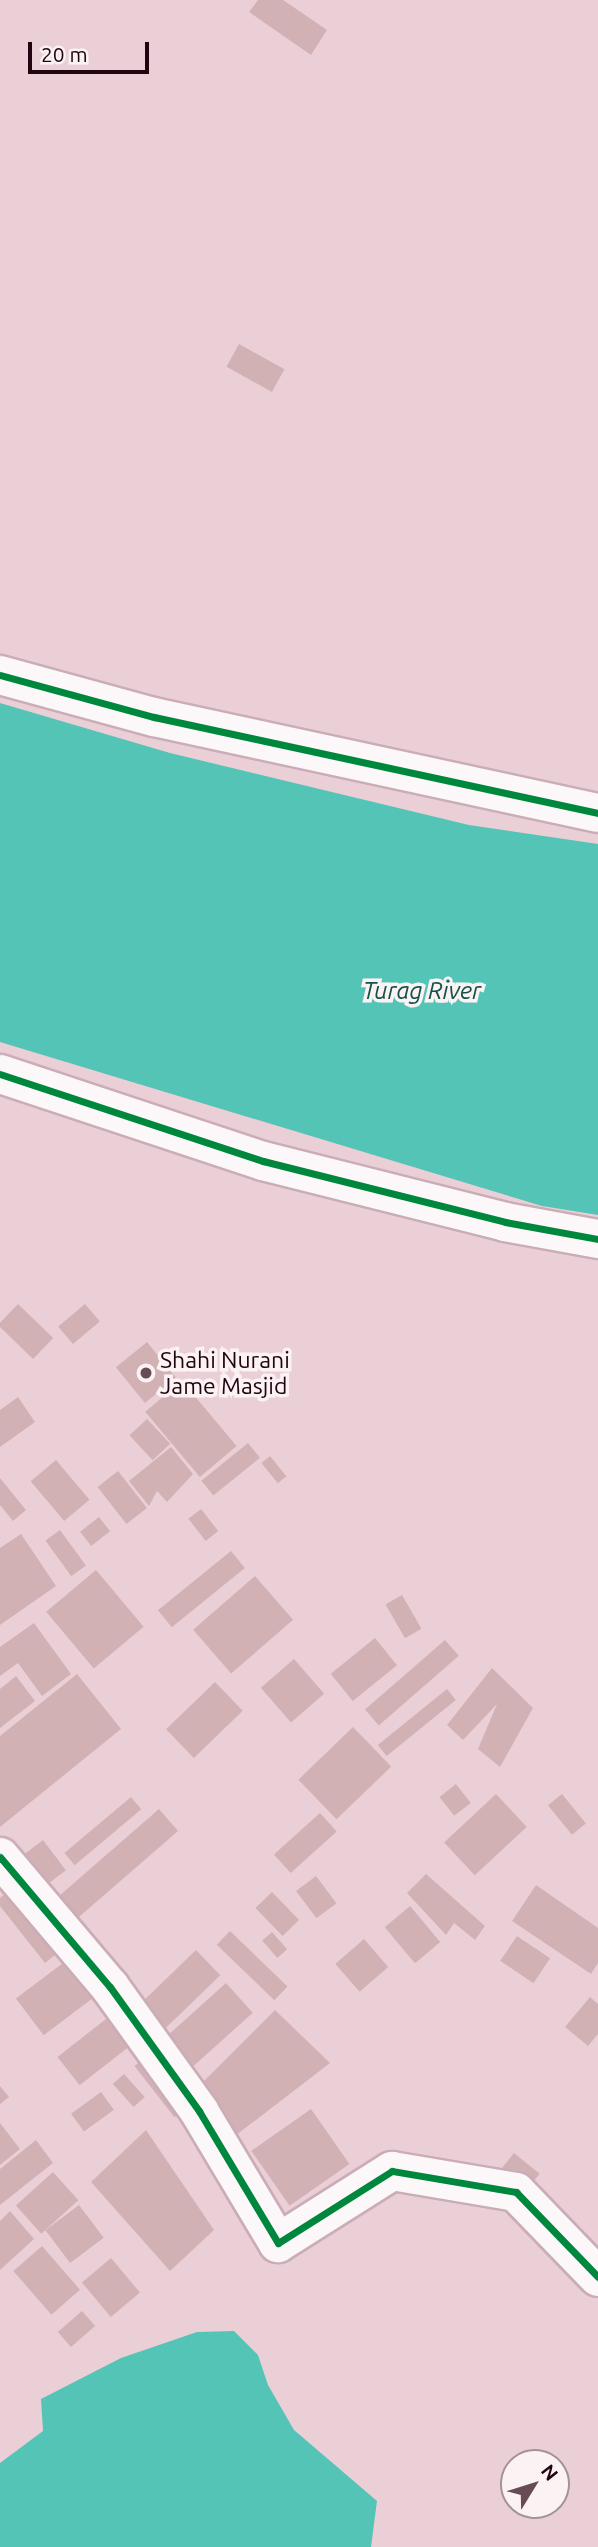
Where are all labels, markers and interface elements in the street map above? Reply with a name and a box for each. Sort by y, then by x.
scale bar [32,28,152,72]
text: 20 m [41,42,88,66]
water label: Turag River [363,977,481,1005]
place label: Shahi Nurani Jame Masjid [160,1346,290,1400]
marker: Shahi Nurani Jame Masjid [138,1365,154,1381]
north arrow [500,2449,570,2519]
text: N [537,2460,563,2485]

